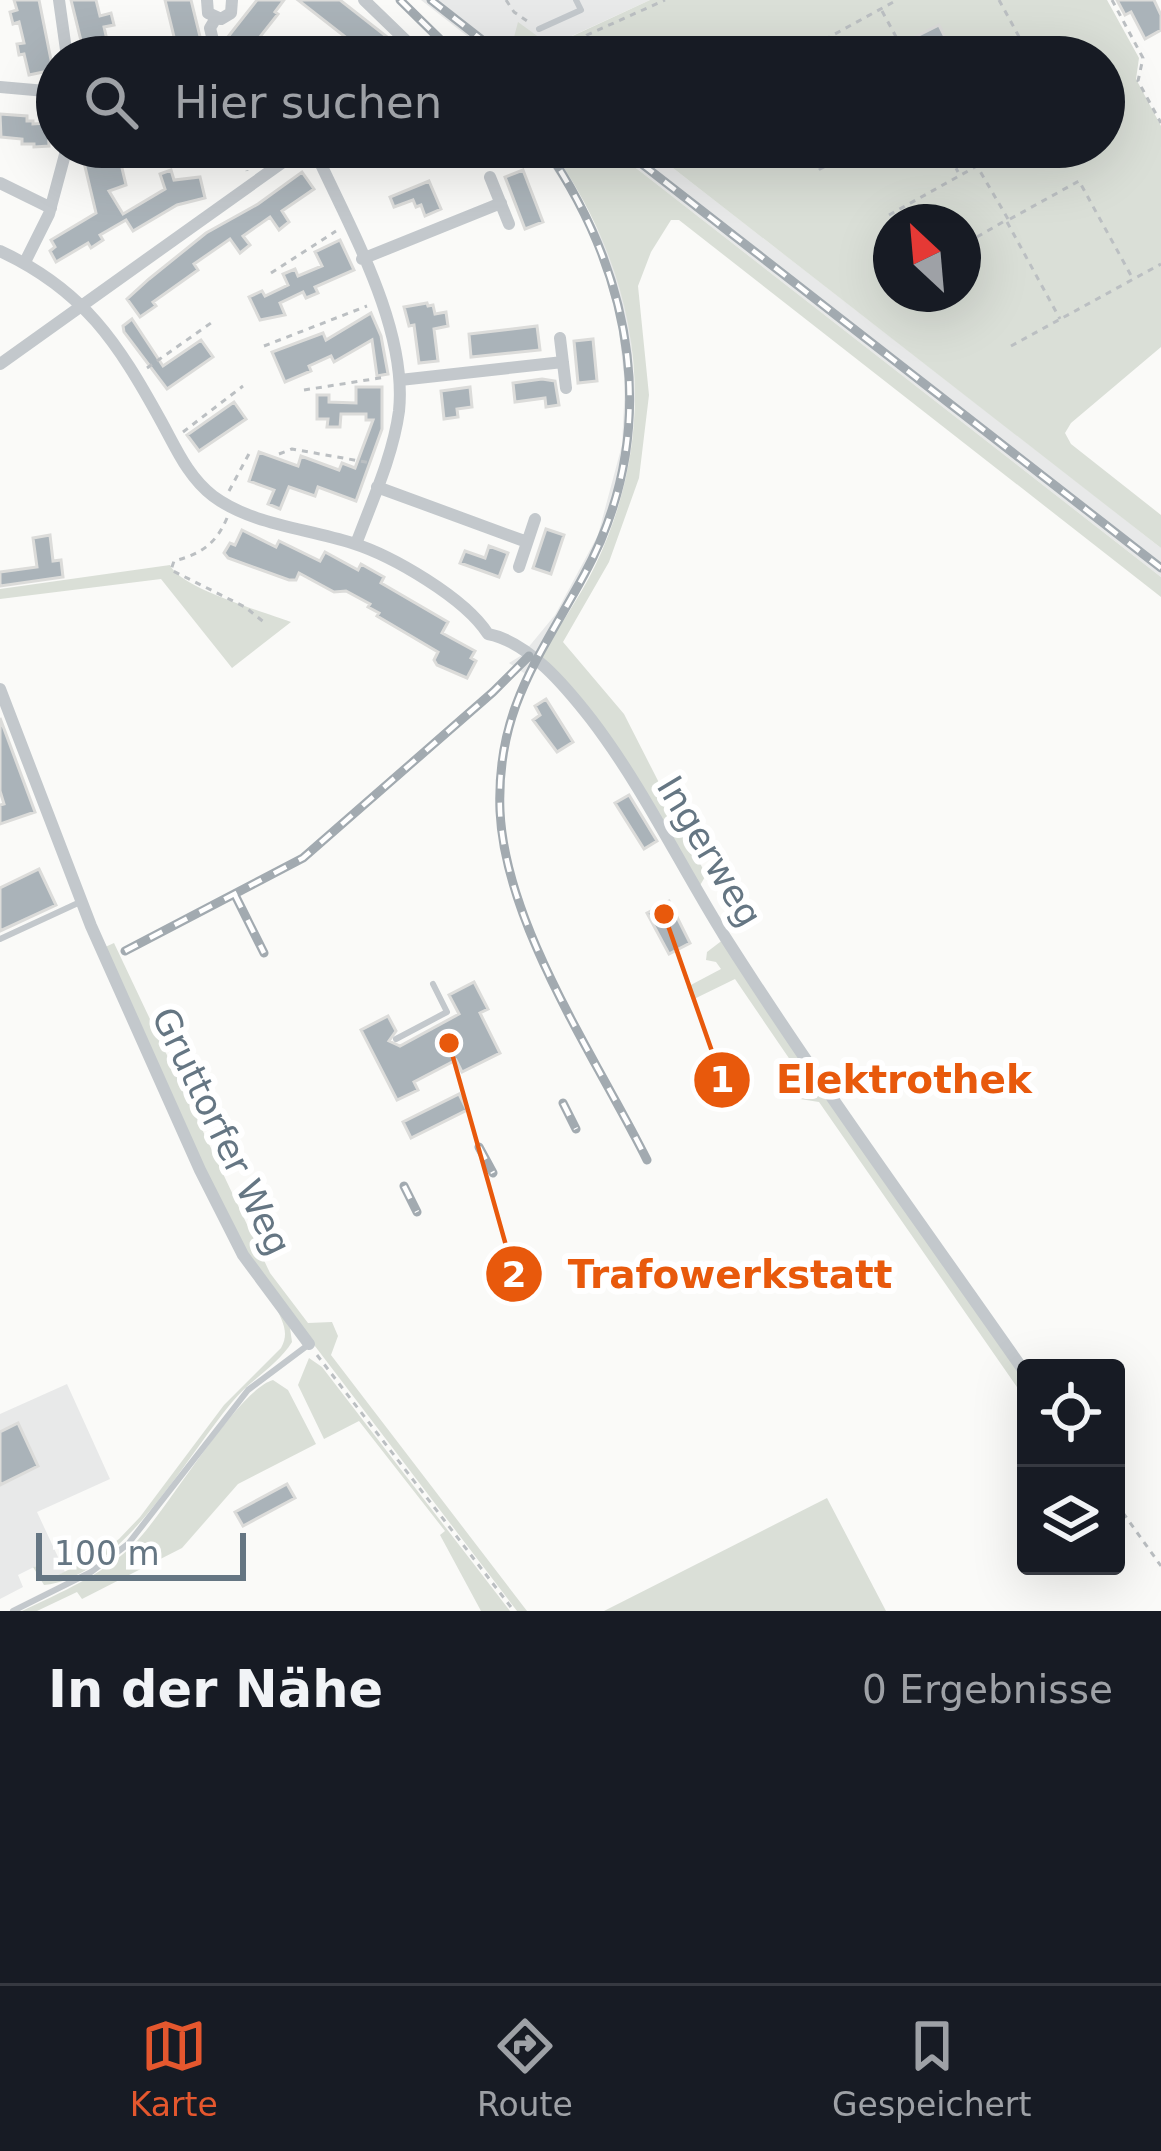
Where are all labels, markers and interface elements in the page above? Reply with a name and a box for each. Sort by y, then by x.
search box [36,36,1125,168]
icon: search [78,69,144,135]
text: Hier suchen [174,76,442,129]
north arrow [873,204,981,312]
street label: Ingerweg [649,769,770,934]
street label: Gruttorfer Weg [144,1001,299,1262]
callout: Elektrothek [692,1042,1056,1117]
text: Elektrothek [776,1057,1033,1102]
text: 1 [709,1059,735,1100]
callout: Trafowerkstatt [484,1236,917,1311]
text: Trafowerkstatt [568,1252,892,1297]
text: 2 [501,1254,527,1295]
map controls [1017,1359,1125,1575]
button: locate [1017,1359,1125,1467]
button: layers [1017,1467,1125,1575]
scale bar [36,1527,246,1580]
text: 100 m [54,1534,160,1573]
text: In der Nähe [48,1660,383,1719]
text: 0 Ergebnisse [862,1667,1113,1712]
tab: Karte [130,2013,218,2124]
tab: Route [477,2013,573,2124]
tab: Gespeichert [832,2013,1031,2124]

